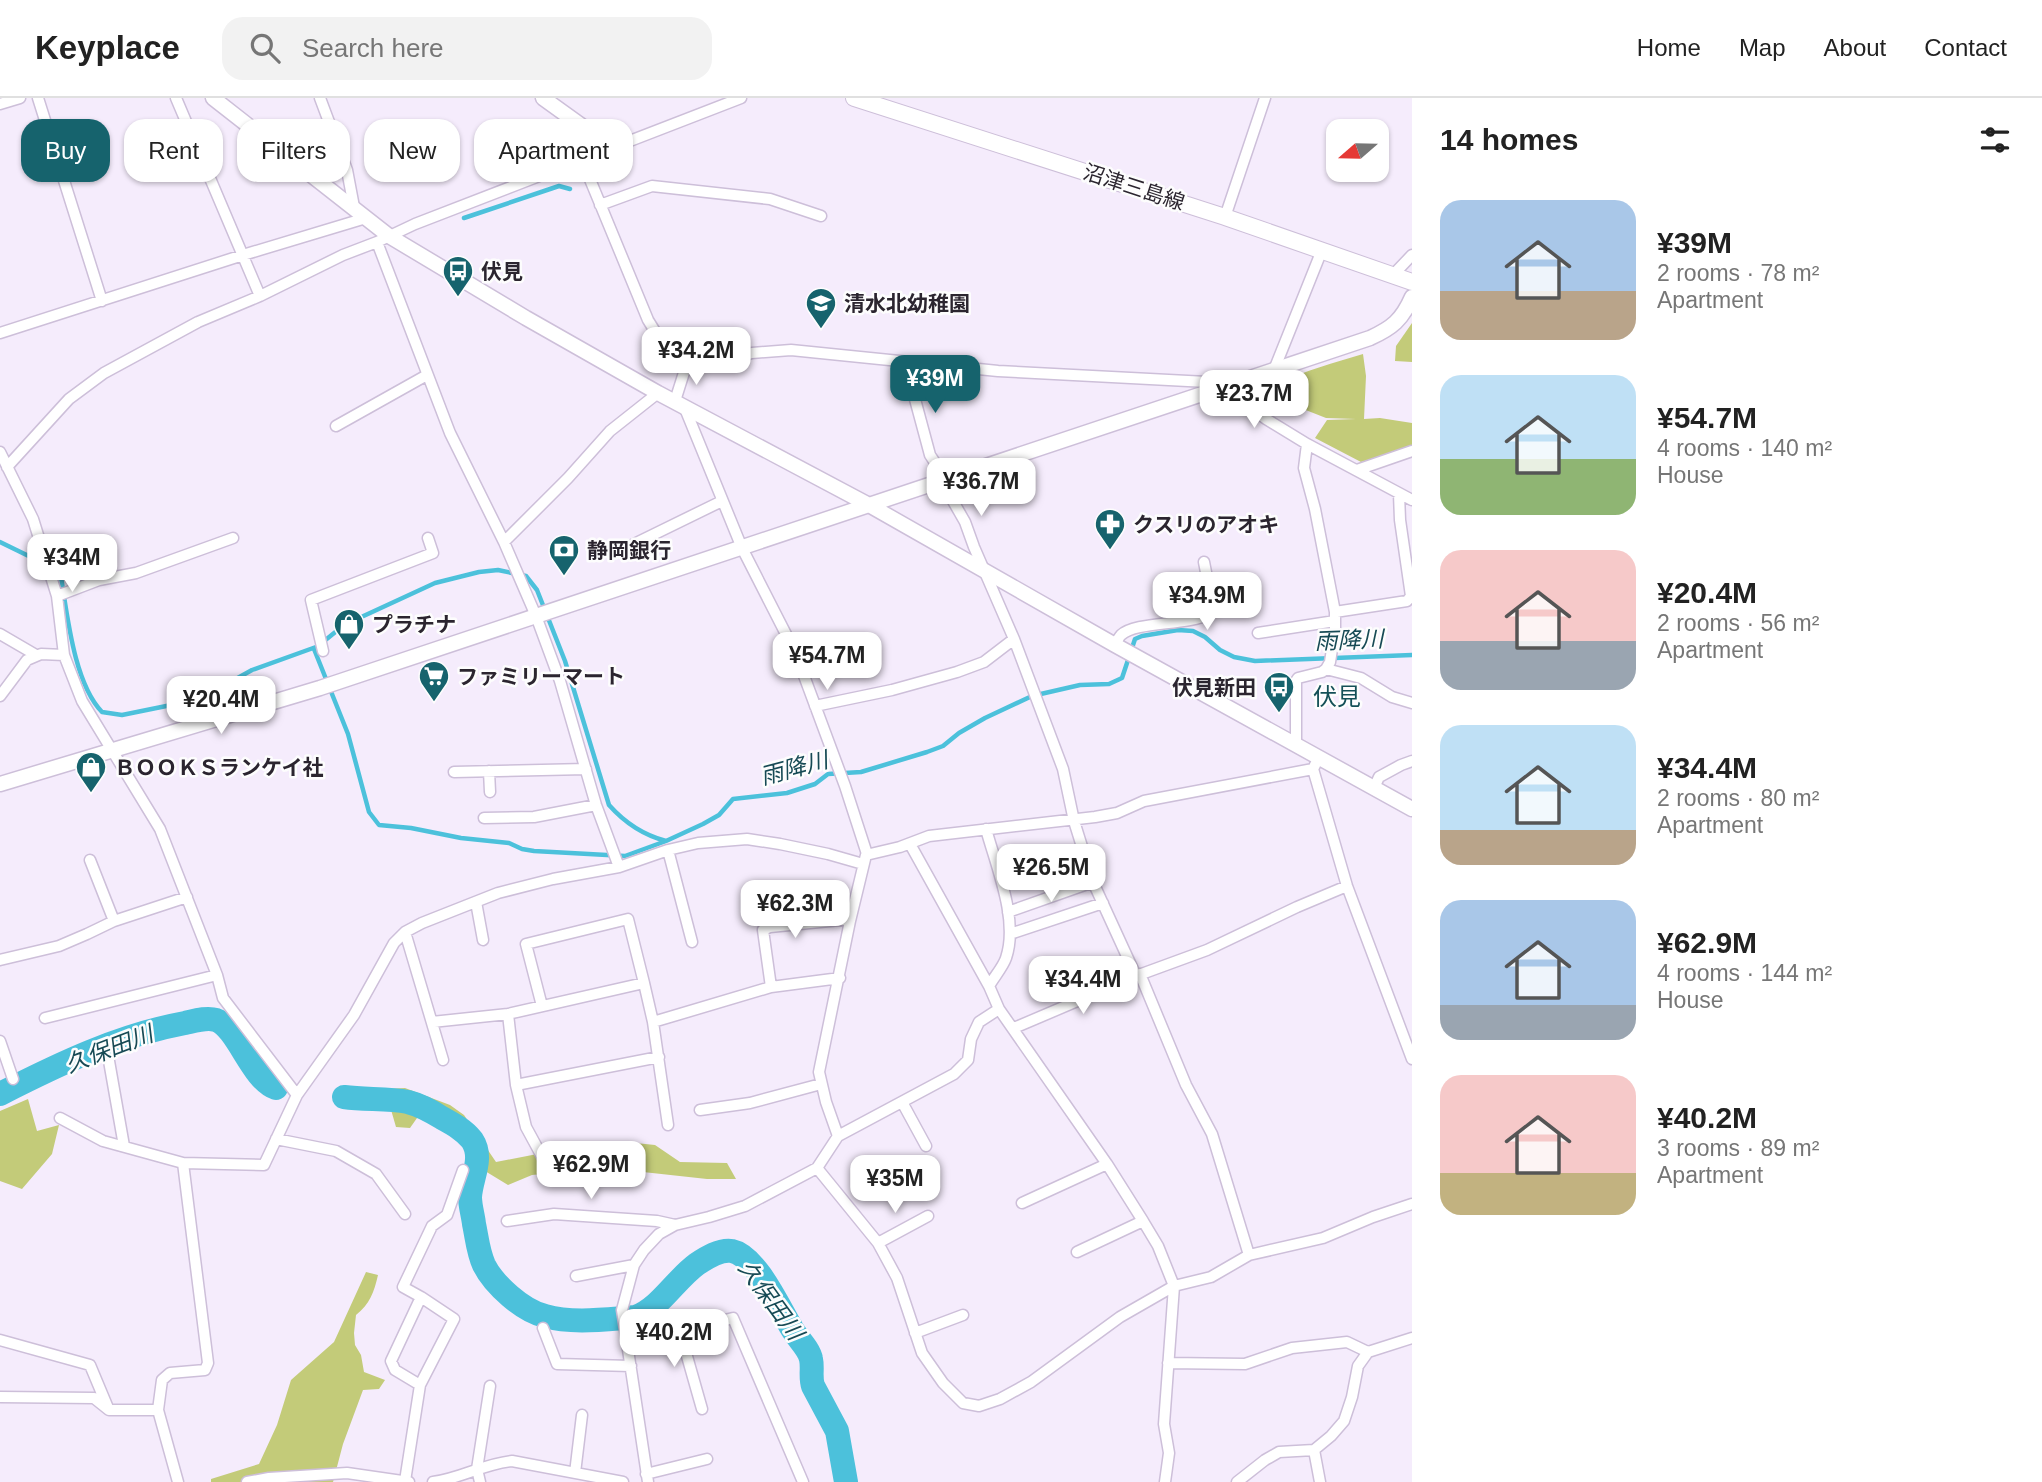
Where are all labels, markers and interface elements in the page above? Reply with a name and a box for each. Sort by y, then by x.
search box [222,17,712,80]
text: Keyplace [35,29,180,66]
icon: search [246,29,284,67]
text: Search here [302,33,444,63]
text: Home [1637,34,1701,61]
text: Map [1739,34,1786,61]
text: About [1824,34,1886,61]
text: Contact [1924,34,2007,61]
chip: Buy [21,119,110,182]
chip: Rent [124,119,223,182]
chip: Filters [237,119,350,182]
chip: New [364,119,460,182]
chip: Apartment [474,119,633,182]
north arrow [1326,119,1390,182]
map controls [1326,119,1389,182]
icon: filters [1976,121,2014,159]
text: 14 homes [1440,123,1578,156]
street label: 沼津三島線 [1081,160,1187,214]
text: ¥39M [1657,226,1732,259]
icon: home [1496,228,1580,312]
bus stop icon: 伏見 [441,254,475,298]
place label: 伏見 [481,260,523,283]
text: 2 rooms · 78 m² [1657,260,1819,286]
school or university icon: 清水北幼稚園 [804,286,838,330]
text: Apartment [1657,287,1763,313]
place label: 清水北幼稚園 [844,292,970,315]
pin: ¥34.2M [639,328,753,387]
text: ¥34.2M [658,337,734,363]
pin: ¥39M [894,356,976,415]
text: ¥39M [906,365,964,391]
pin: ¥23.7M [1197,370,1311,430]
text: ¥23.7M [1216,380,1292,406]
text: ¥54.7M [1657,401,1757,434]
icon: home [1496,403,1580,487]
text: 4 rooms · 140 m² [1657,435,1832,461]
pin: ¥36.7M [924,458,1038,518]
text: House [1657,462,1723,488]
text: ¥36.7M [943,468,1019,494]
pharmacy icon: クスリのアオキ [1093,507,1127,551]
place label: クスリのアオキ [1133,513,1279,536]
bank icon: 静岡銀行 [547,533,581,577]
pin: ¥34M [31,534,113,594]
place label: 静岡銀行 [587,539,671,562]
text: ¥34M [43,544,101,570]
pin: ¥34.9M [1150,573,1264,632]
text: ¥20.4M [1657,576,1757,609]
icon: home [1496,578,1580,662]
text: ¥34.9M [1169,582,1245,608]
shop icon: プラチナ [332,607,366,651]
text: 2 rooms · 56 m² [1657,610,1819,636]
place label: プラチナ [372,613,456,636]
water label: 雨降川 [1314,626,1387,654]
pin: ¥54.7M [770,632,884,692]
text: Apartment [1657,637,1763,663]
text: ¥54.7M [789,642,865,668]
supermarket icon: ファミリーマート [417,659,451,703]
place label: ファミリーマート [457,665,625,688]
bus stop icon: 伏見新田 [1262,670,1296,714]
pin: ¥20.4M [164,676,278,736]
place label: 伏見新田 [1172,676,1256,699]
district label: 伏見 [1313,683,1361,710]
text: ¥20.4M [183,686,259,712]
water label: 雨降川 [757,746,834,789]
shop icon: ＢＯＯＫＳランケイ社 [74,750,108,794]
text: ¥34.4M [1657,751,1757,784]
icon: home [1496,753,1580,837]
place label: ＢＯＯＫＳランケイ社 [114,756,324,779]
text: 2 rooms · 80 m² [1657,785,1819,811]
text: Apartment [1657,812,1763,838]
pin: ¥26.5M [994,844,1108,904]
text: ¥26.5M [1013,854,1089,880]
pin: ¥62.3M [738,880,852,940]
text: ¥62.3M [757,890,833,916]
text: ¥62.9M [1657,926,1757,959]
icon: home [1496,928,1580,1012]
pin: ¥34.4M [1026,956,1140,1016]
text: 4 rooms · 144 m² [1657,960,1832,986]
text: ¥34.4M [1045,966,1121,992]
text: House [1657,987,1723,1013]
water label: 久保田川 [61,1019,159,1078]
text: ¥40.2M [1657,1101,1757,1134]
icon: home [1496,1103,1580,1187]
text: 3 rooms · 89 m² [1657,1135,1819,1161]
pin: ¥62.9M [534,1142,648,1201]
text: ¥62.9M [553,1151,629,1177]
pin: ¥35M [854,1156,936,1215]
text: Apartment [1657,1162,1763,1188]
text: ¥35M [866,1165,924,1191]
water label: 久保田川 [733,1255,810,1347]
pin: ¥40.2M [617,1310,731,1369]
text: ¥40.2M [636,1319,712,1345]

